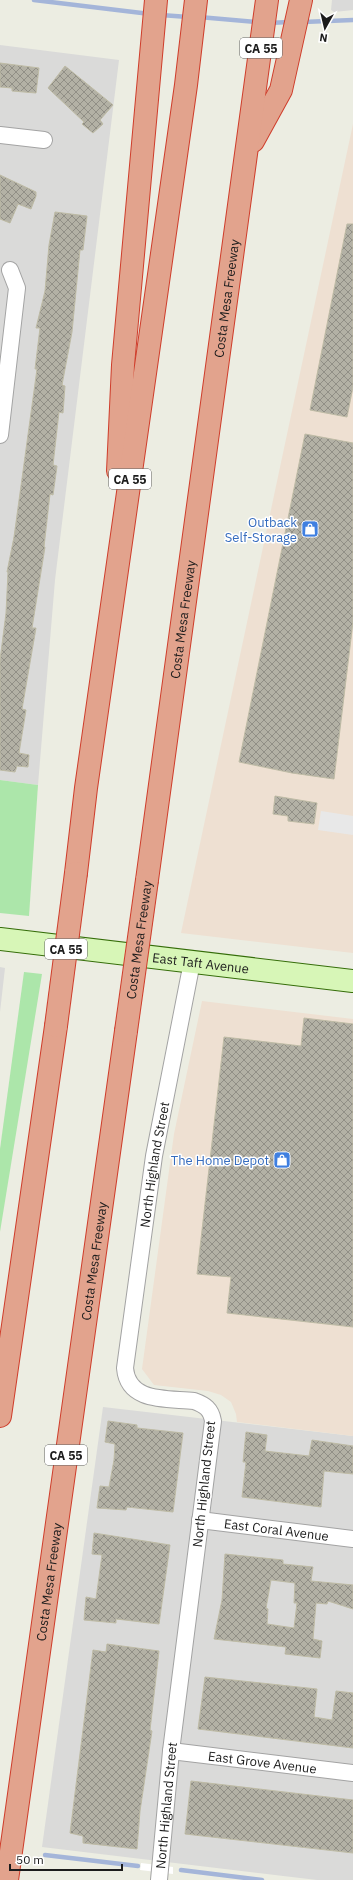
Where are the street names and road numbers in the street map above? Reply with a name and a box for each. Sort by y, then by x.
road number: CA 55 [240,38,282,58]
street label: Costa Mesa Freeway [210,238,243,359]
road number: CA 55 [109,469,151,489]
street label: Costa Mesa Freeway [166,559,199,680]
street label: Costa Mesa Freeway [122,879,155,1000]
road number: CA 55 [45,939,87,959]
street label: East Taft Avenue [151,949,250,977]
street label: North Highland Street [136,1100,173,1229]
street label: Costa Mesa Freeway [77,1200,111,1321]
street label: North Highland Street [189,1420,219,1548]
road number: CA 55 [45,1445,87,1465]
street label: East Coral Avenue [223,1515,330,1544]
street label: Costa Mesa Freeway [32,1521,66,1642]
street label: North Highland Street [152,1741,181,1869]
street label: East Grove Avenue [207,1747,318,1777]

